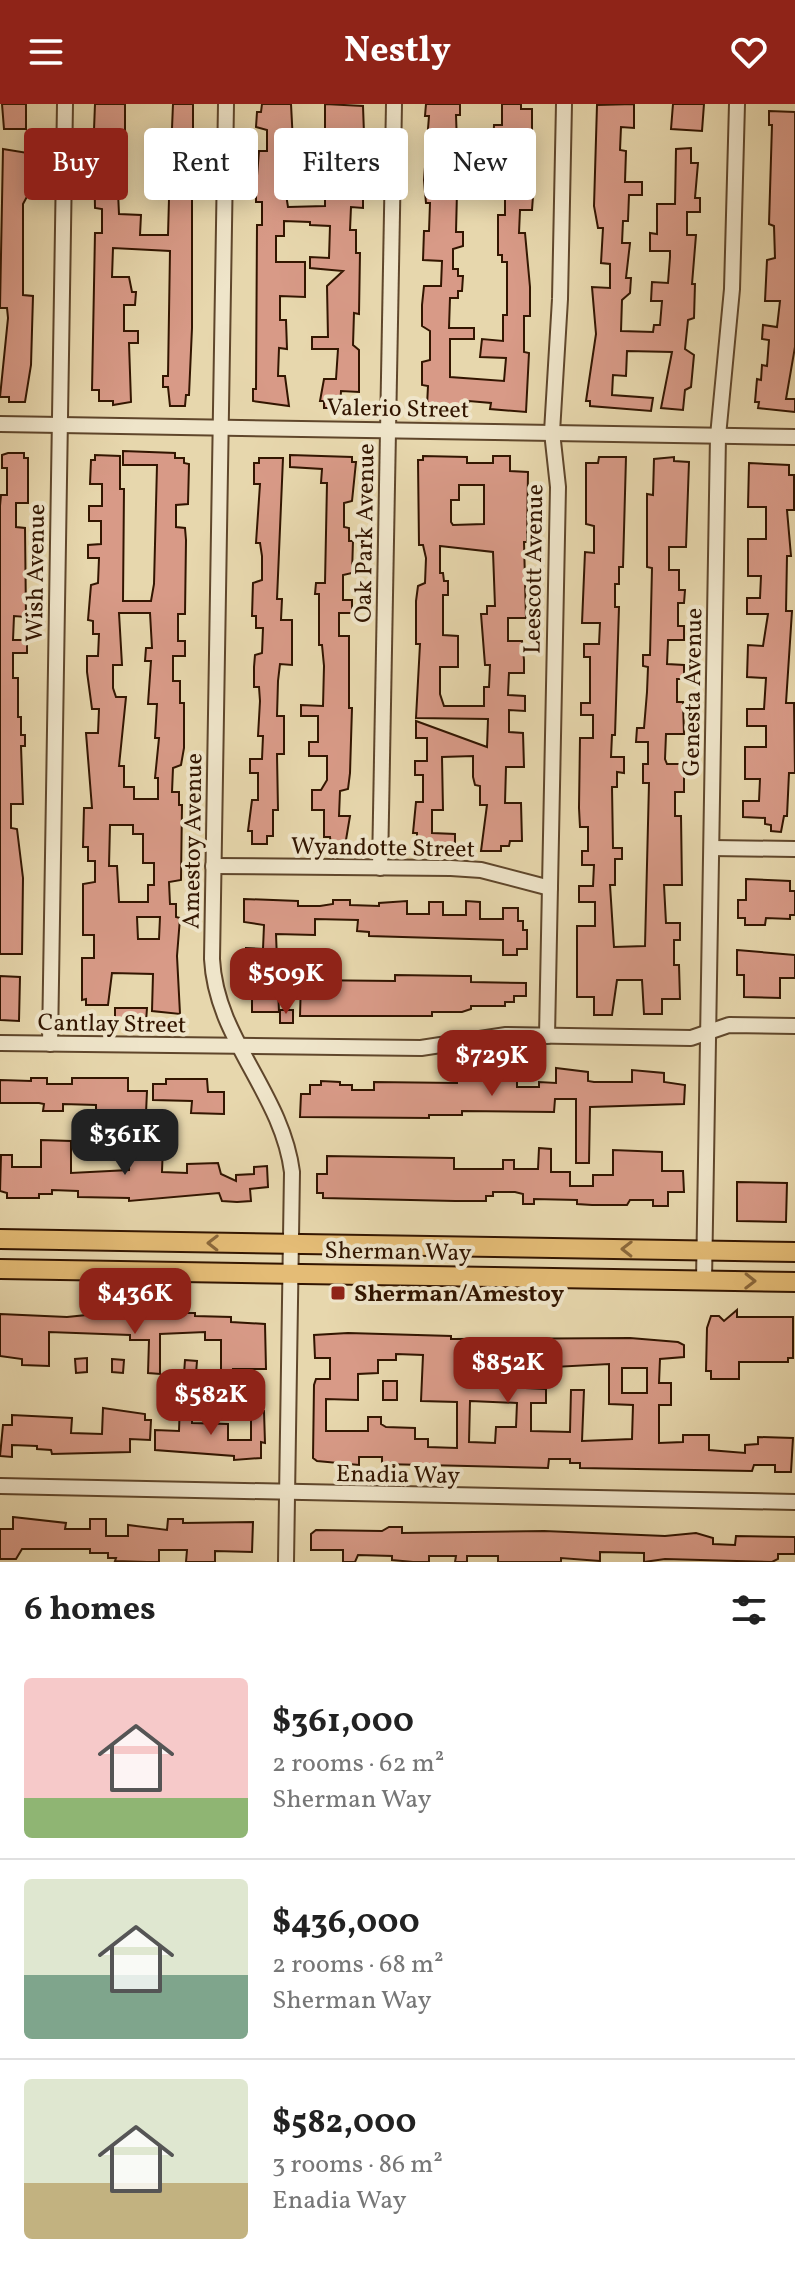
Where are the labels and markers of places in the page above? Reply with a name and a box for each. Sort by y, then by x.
pin: $509K [230,948,342,1016]
pin: $729K [436,1030,548,1098]
pin: $361K [69,1109,181,1177]
pin: $436K [79,1268,191,1336]
place label: Sherman/Amestoy [354,1278,565,1312]
marker: Sherman/Amestoy [329,1284,347,1302]
pin: $852K [452,1337,564,1405]
pin: $582K [155,1369,267,1437]

